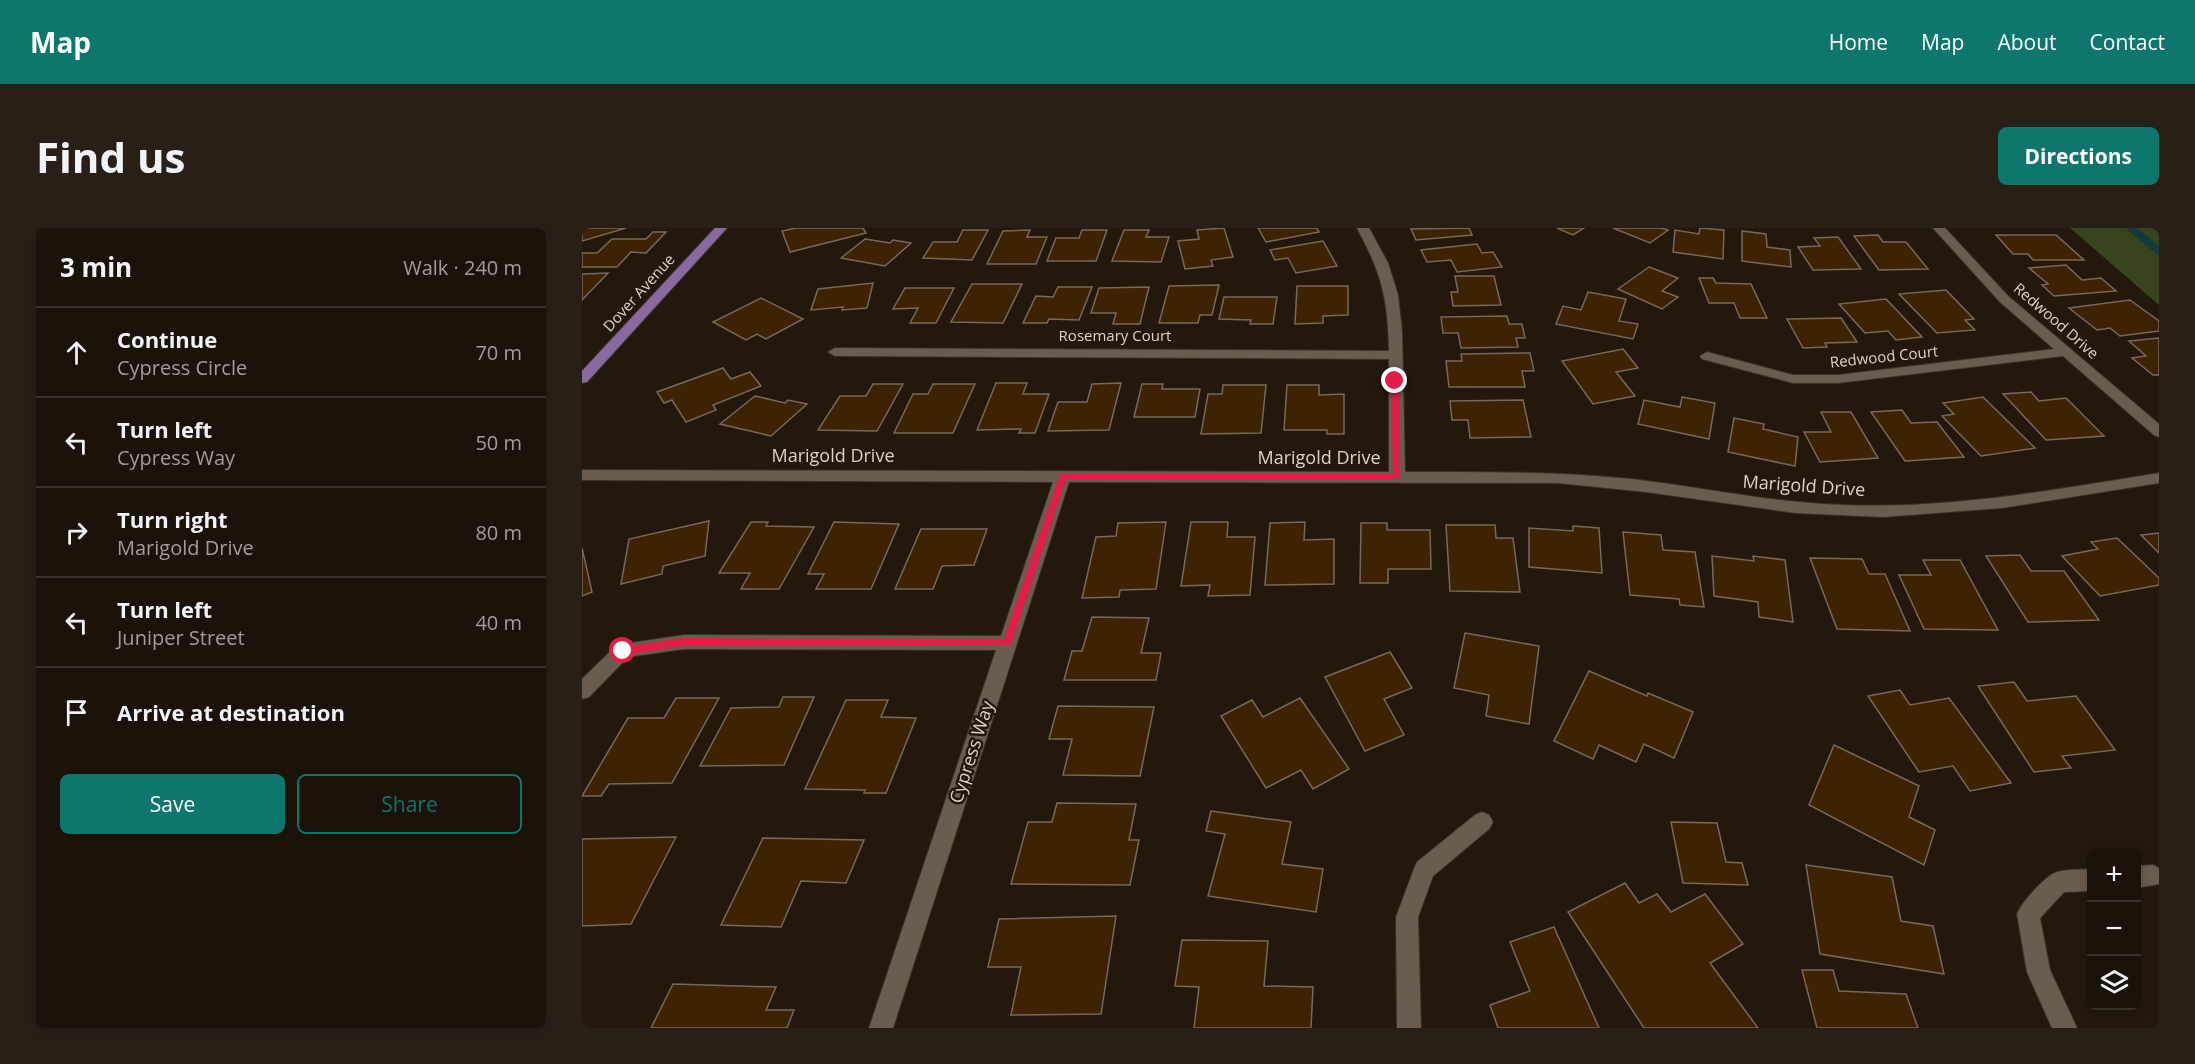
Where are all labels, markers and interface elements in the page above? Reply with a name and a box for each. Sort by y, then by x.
text: Map [30,23,91,61]
text: Home [1829,28,1888,56]
text: Map [1921,28,1964,56]
text: About [1997,28,2057,56]
text: Contact [2090,28,2165,56]
button: Directions [1998,127,2159,185]
text: Find us [36,128,185,185]
text: 3 min [60,249,132,285]
street label: Dover Avenue [598,249,679,335]
text: Walk · 240 m [403,254,522,281]
street label: Redwood Drive [2010,278,2103,363]
text: Continue [117,324,217,354]
street label: Rosemary Court [1059,325,1171,345]
icon: ahead [60,336,93,369]
text: 70 m [475,339,522,366]
street label: Redwood Court [1829,340,1939,372]
text: Cypress Circle [117,354,247,381]
route end [1381,367,1407,393]
text: Turn left [117,414,212,444]
icon: left [60,426,93,459]
text: 50 m [475,429,522,456]
street label: Marigold Drive [772,443,895,467]
text: Cypress Way [117,444,235,471]
street label: Marigold Drive [1258,445,1381,469]
street label: Marigold Drive [1742,469,1866,501]
text: Turn right [117,504,228,534]
icon: right [60,516,93,549]
text: 80 m [475,519,522,546]
text: Marigold Drive [117,534,254,561]
text: Turn left [117,594,212,624]
icon: left [60,606,93,639]
text: 40 m [475,609,522,636]
text: Juniper Street [117,624,245,651]
route start [609,637,635,663]
icon: arrive [60,696,93,729]
text: Arrive at destination [117,697,345,727]
street label: Cypress Way [943,697,999,806]
button: Save [60,774,285,834]
button: Share [297,774,522,834]
map controls [2087,848,2141,1010]
button: + [2087,848,2141,902]
button: − [2087,902,2141,956]
button: layers [2087,956,2141,1010]

